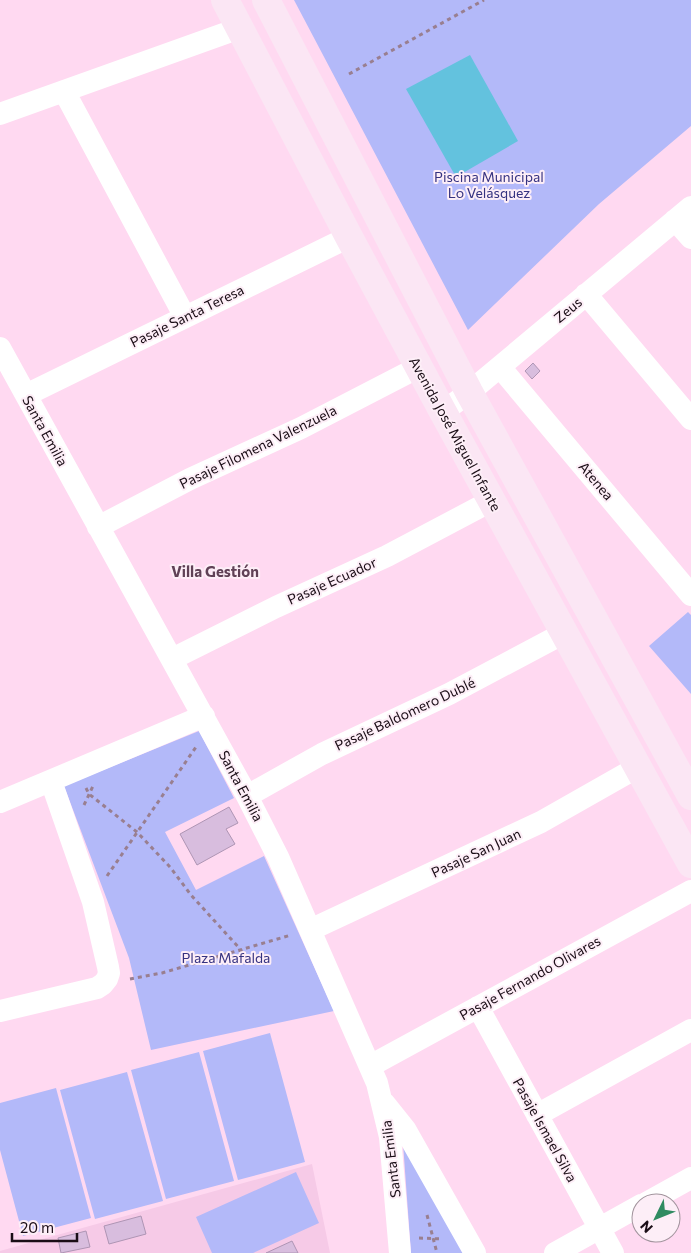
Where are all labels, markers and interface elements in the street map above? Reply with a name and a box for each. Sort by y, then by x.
park label: Piscina Municipal Lo Velásquez [434,168,544,201]
street label: Pasaje Santa Teresa [127,281,246,350]
street label: Zeus [550,293,585,326]
street label: Avenida José Miguel Infante [406,354,505,514]
street label: Santa Emilia [19,393,72,469]
street label: Pasaje Filomena Valenzuela [176,401,339,492]
street label: Atenea [575,458,617,503]
street label: Pasaje Ecuador [285,553,379,608]
district label: Villa Gestión [171,562,259,580]
street label: Pasaje Baldomero Dublé [332,673,478,754]
street label: Santa Emilia [216,747,267,824]
street label: Pasaje San Juan [428,824,523,881]
street label: Pasaje Fernando Olivares [456,932,603,1023]
park label: Plaza Mafalda [182,949,270,966]
street label: Pasaje Ismael Silva [510,1075,581,1185]
street label: Santa Emilia [377,1119,404,1199]
north arrow [631,1193,681,1243]
scale bar [12,1210,78,1242]
text: 20 m [20,1218,54,1236]
text: N [636,1218,656,1237]

